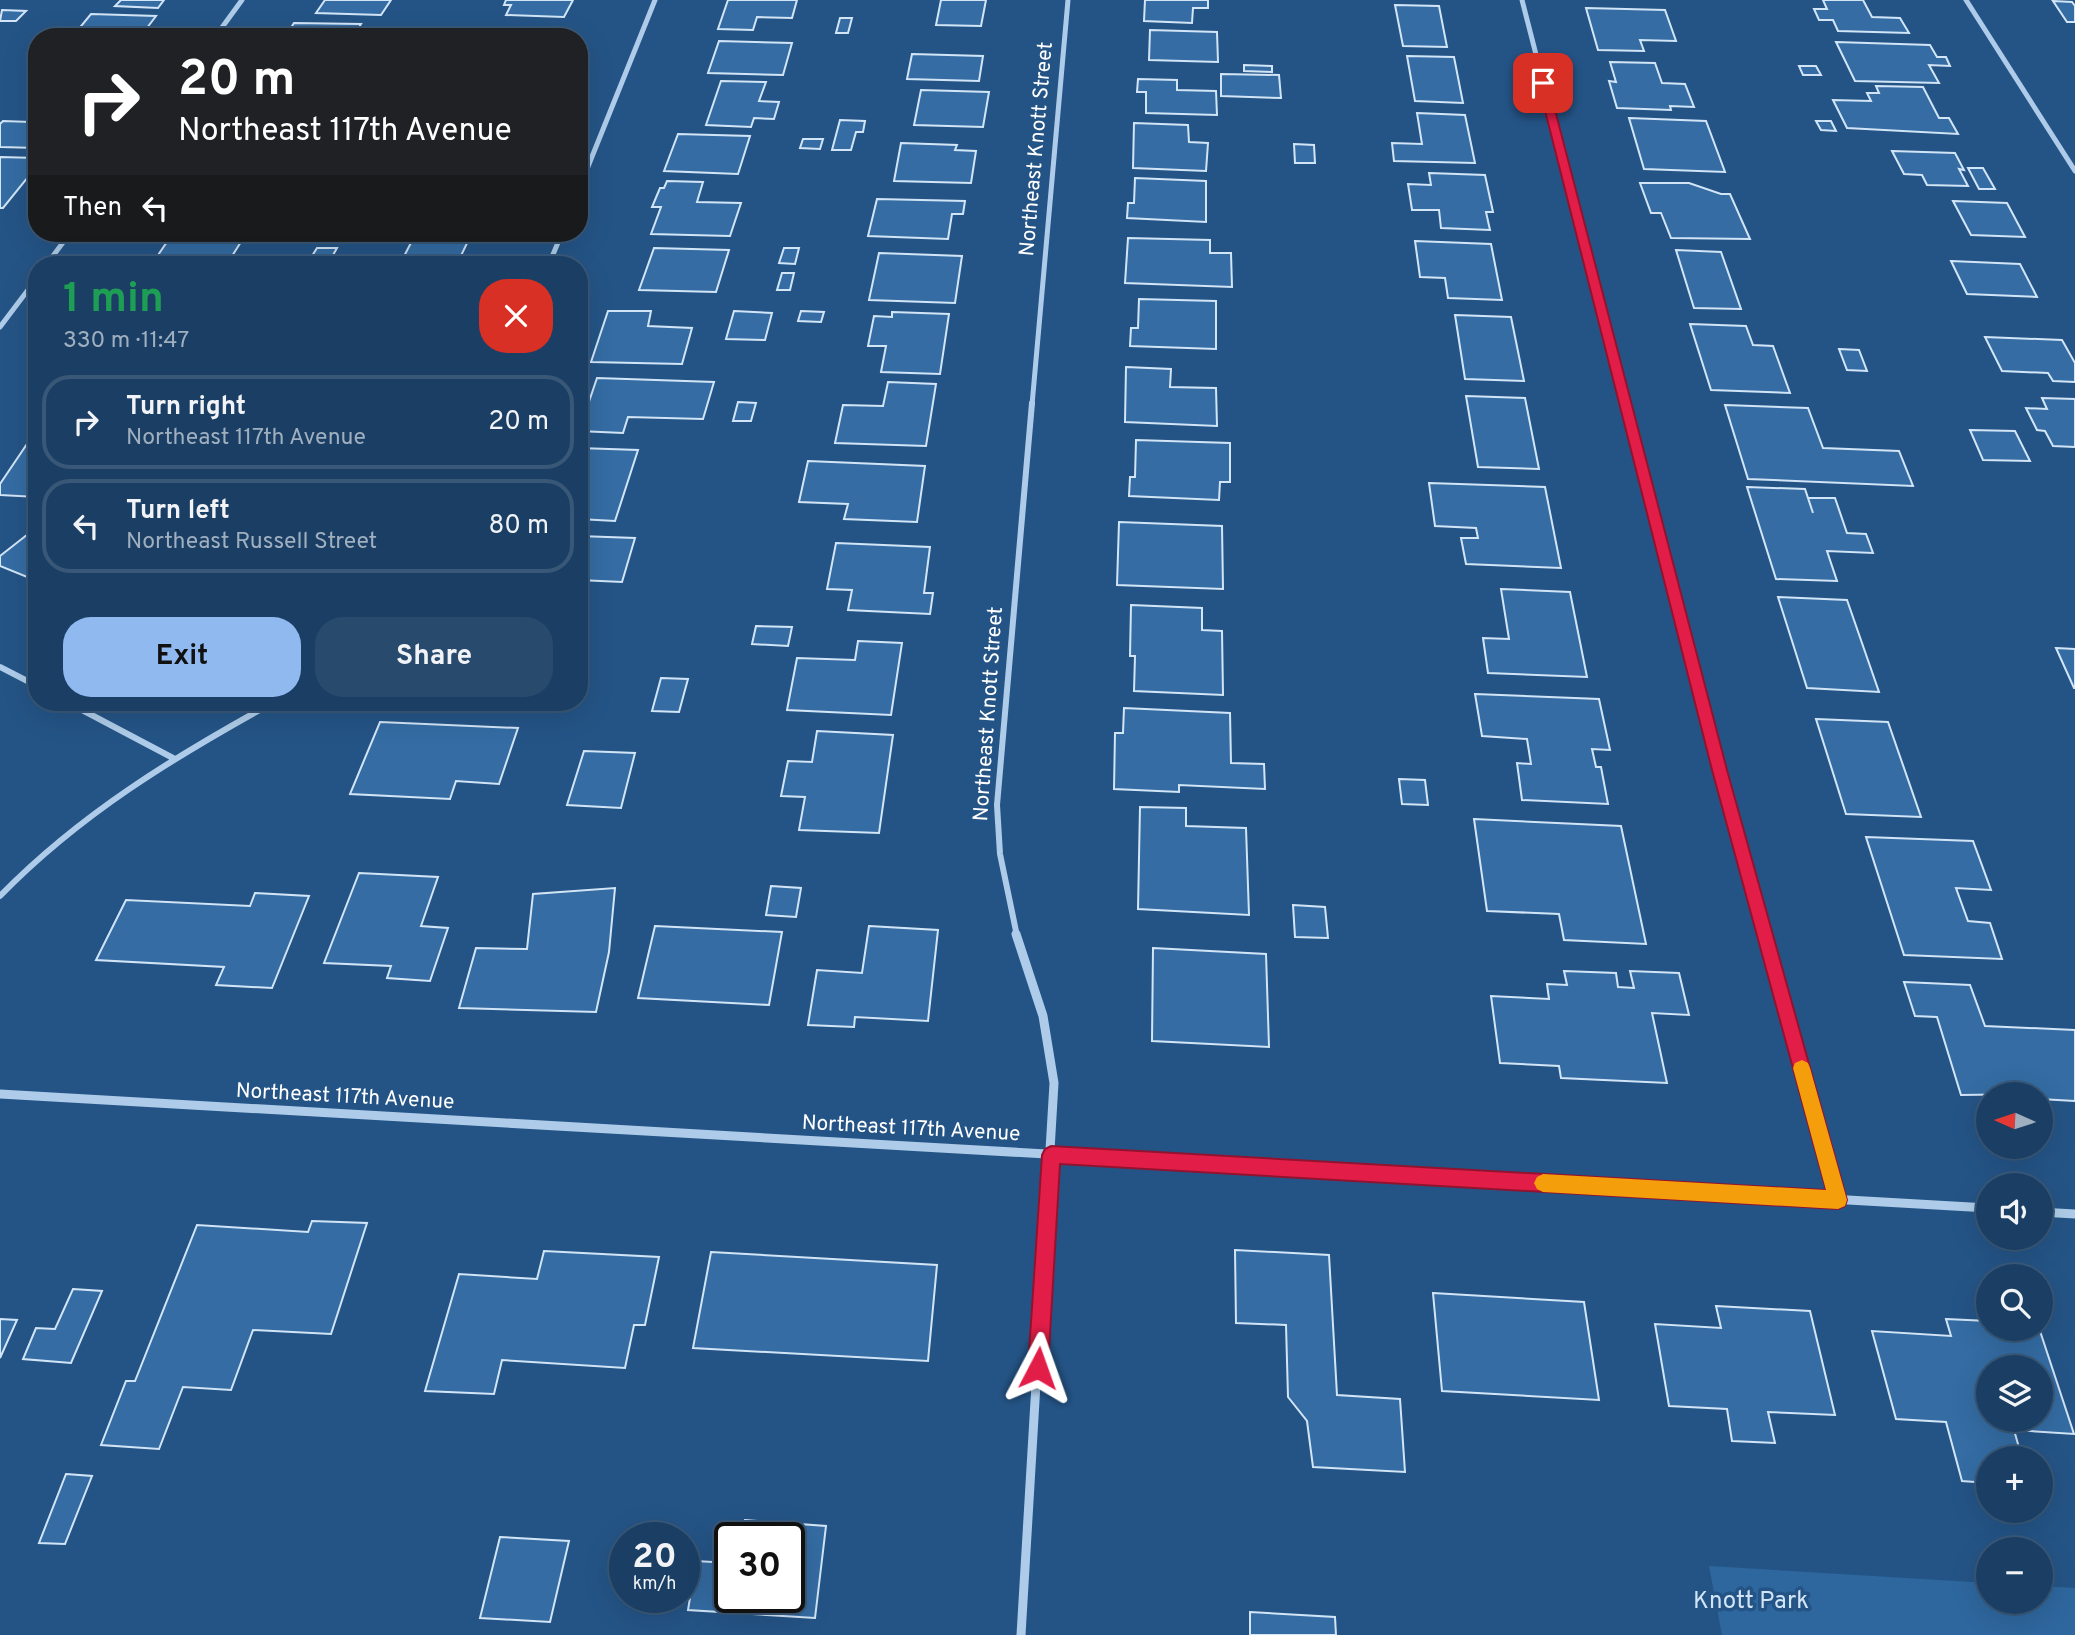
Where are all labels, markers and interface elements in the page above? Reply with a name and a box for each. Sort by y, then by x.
street label: Northeast Knott Street [1014,41,1060,257]
text: 20 m [178,51,295,113]
pin [1513,53,1573,113]
icon: right [63,56,154,147]
icon: arrive [1524,64,1562,102]
text: Northeast 117th Avenue [178,112,512,152]
icon: left [136,189,174,227]
text: Then [63,192,122,225]
text: 1 min [63,274,164,327]
button: close [479,279,553,353]
text: 330 m · 11:47 [63,327,189,356]
text: Turn right [126,391,246,424]
icon: right [67,403,105,441]
text: 20 m [488,406,549,439]
text: Northeast 117th Avenue [126,424,366,453]
text: Turn left [126,495,230,528]
icon: left [67,507,105,545]
text: 80 m [489,510,549,543]
text: Northeast Russell Street [126,528,377,557]
street label: Northeast Knott Street [968,606,1010,822]
button: Exit [63,617,301,697]
button: Share [315,617,553,697]
street label: Northeast 117th Avenue [235,1078,455,1116]
north arrow [1976,1082,2053,1158]
map controls [1976,1082,2053,1614]
street label: Northeast 117th Avenue [801,1110,1021,1148]
button: sound [1976,1173,2053,1250]
button: search [1976,1264,2053,1341]
position arrow [1001,1331,1075,1405]
button: layers [1976,1355,2053,1432]
button: + [1976,1446,2053,1523]
speed limit sign: 30 [714,1522,805,1613]
text: 20 [632,1536,677,1580]
button: − [1976,1537,2053,1614]
text: km/h [633,1573,676,1596]
park label: Knott Park [1693,1587,1809,1617]

